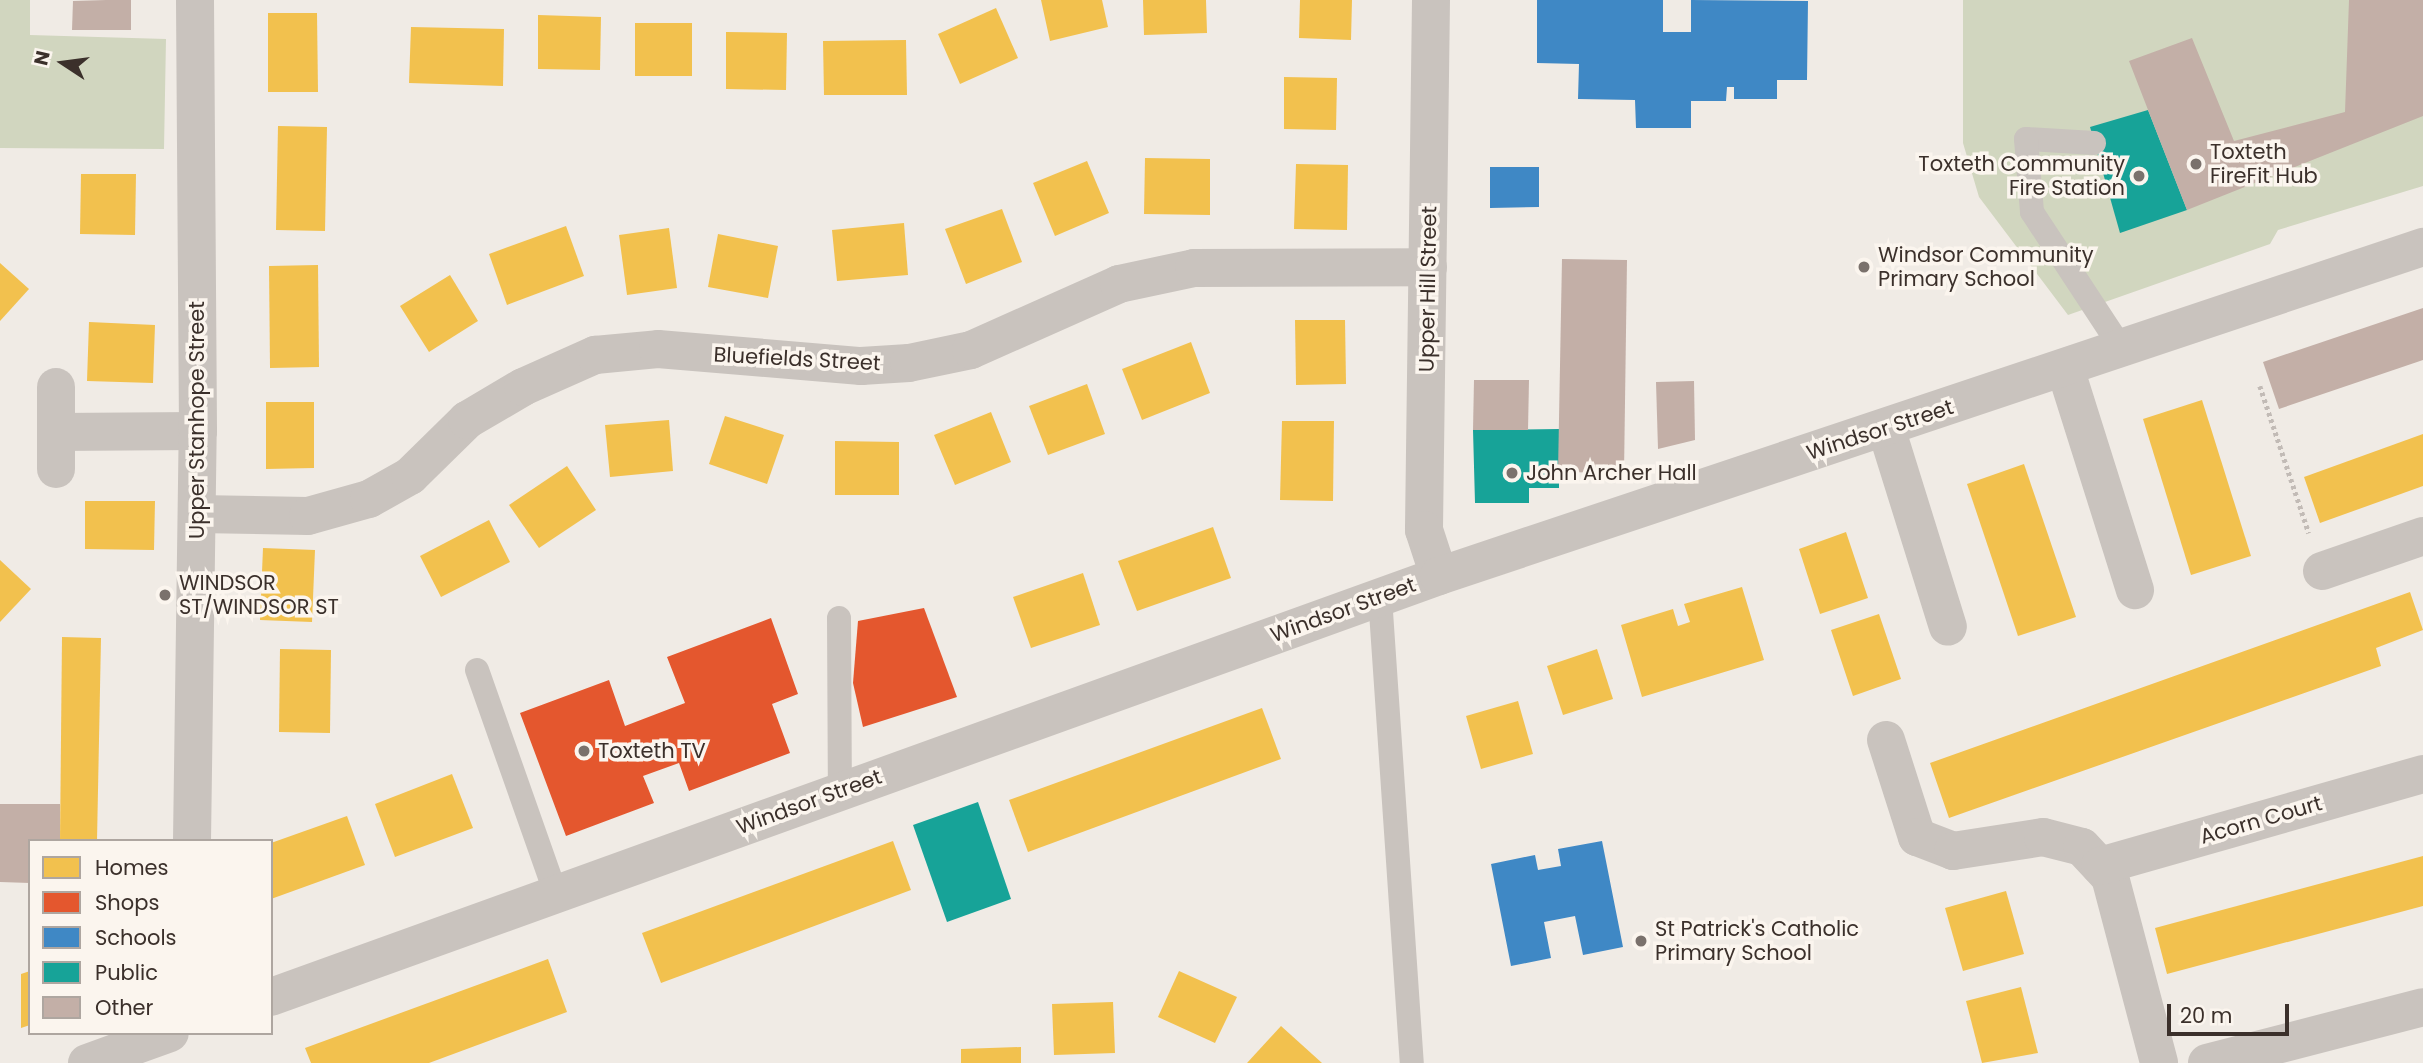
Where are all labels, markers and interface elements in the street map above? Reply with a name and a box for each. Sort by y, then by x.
north arrow [28,28,98,98]
text: N [27,48,57,68]
place label: Toxteth FireFit Hub [2210,139,2318,189]
place label: Toxteth Community Fire Station [1918,151,2125,201]
marker: Toxteth FireFit Hub [2188,156,2204,172]
marker: Toxteth Community Fire Station [2131,168,2147,184]
street label: Upper Hill Street [1414,206,1442,372]
place label: Windsor Community Primary School [1878,242,2094,292]
marker: Windsor Community Primary School [1856,259,1872,275]
street label: Upper Stanhope Street [184,301,210,539]
street label: Bluefields Street [713,342,881,376]
street label: Windsor Street [1804,394,1956,466]
place label: John Archer Hall [1526,460,1697,486]
marker: John Archer Hall [1504,465,1520,481]
place label: WINDSOR ST/WINDSOR ST [179,570,339,620]
street label: Windsor Street [1267,572,1419,648]
marker: WINDSOR ST/WINDSOR ST [157,587,173,603]
place label: Toxteth TV [598,738,706,764]
marker: Toxteth TV [576,743,592,759]
street label: Windsor Street [733,764,885,840]
street label: Acorn Court [2197,791,2325,849]
legend [28,839,273,1035]
text: Homes [95,853,169,882]
text: Shops [95,888,159,917]
place label: St Patrick's Catholic Primary School [1655,916,1859,966]
text: Schools [95,923,177,952]
marker: St Patrick's Catholic Primary School [1633,933,1649,949]
text: Public [95,958,158,987]
scale bar [2171,990,2294,1034]
text: Other [95,993,153,1022]
text: 20 m [2180,1001,2233,1030]

